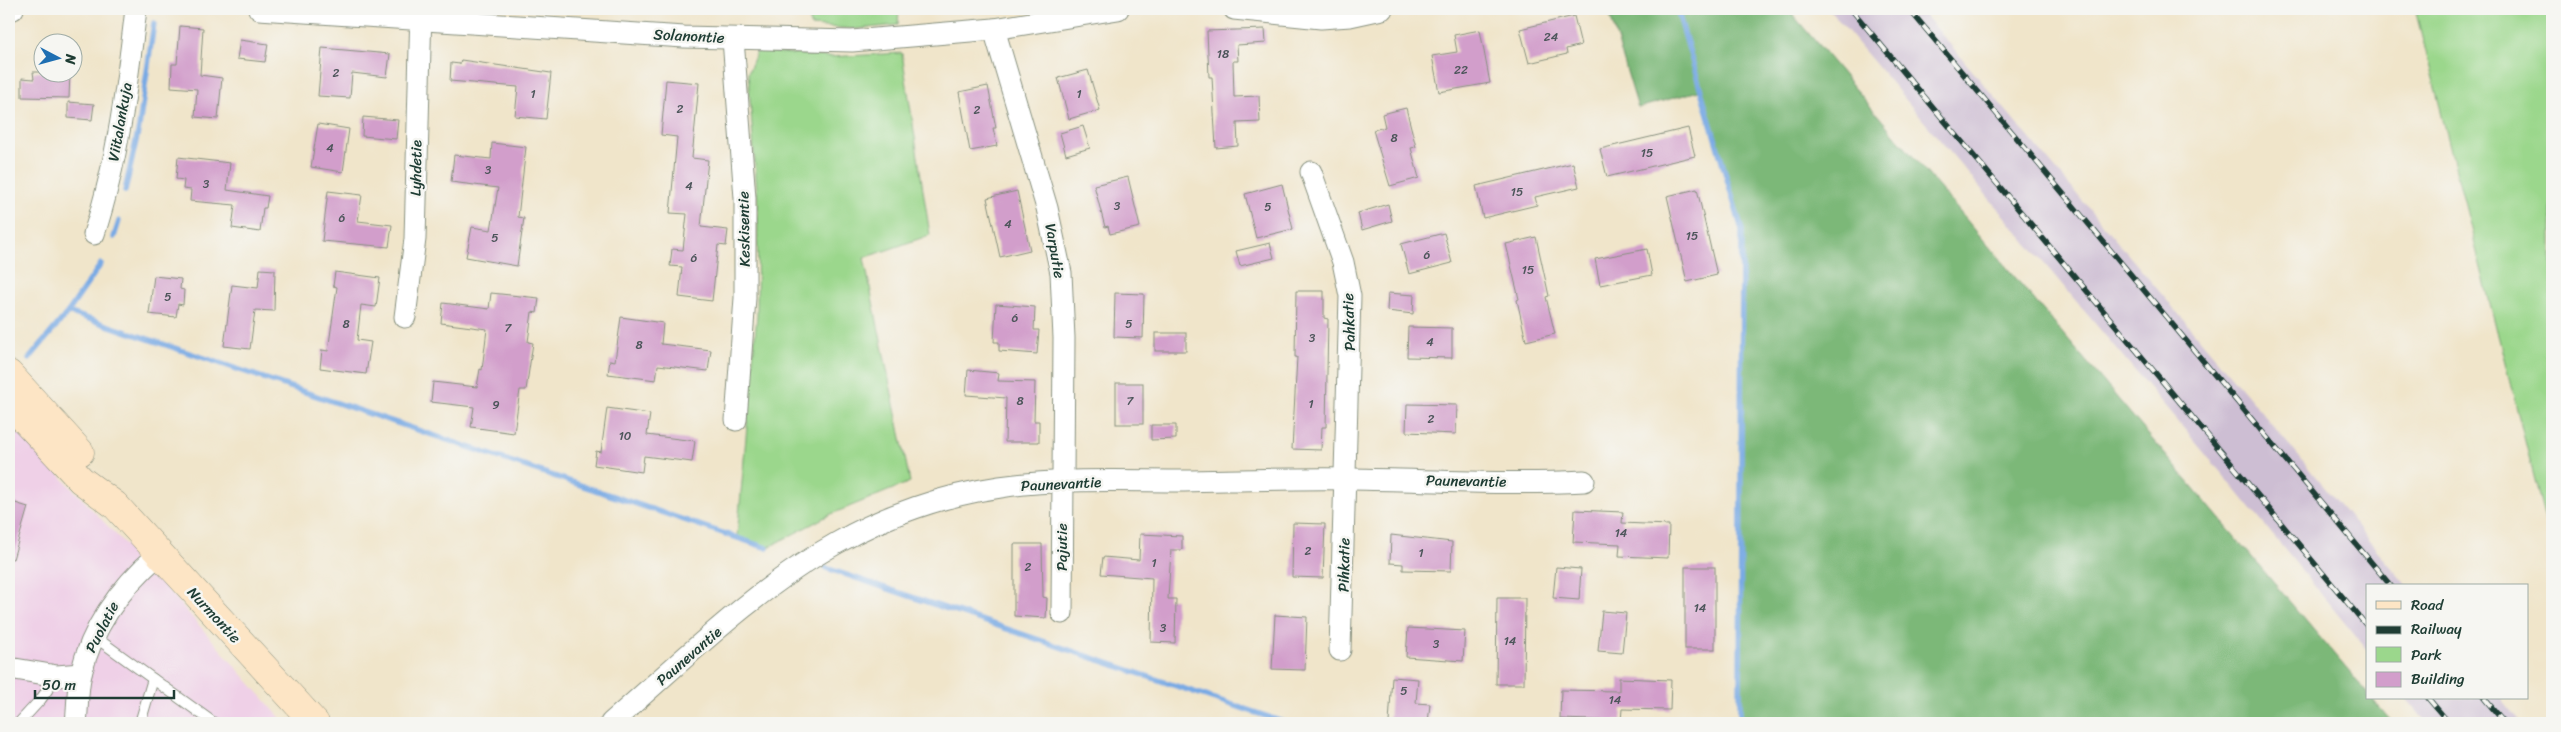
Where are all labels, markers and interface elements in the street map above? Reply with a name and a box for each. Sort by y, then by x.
street label: Solanontie [653,21,725,51]
house number: 24 [1544,26,1559,48]
north arrow [32,32,82,82]
house number: 18 [1217,43,1229,65]
text: N [57,52,83,66]
house number: 22 [1454,59,1468,81]
house number: 2 [333,62,340,84]
street label: Viitalankuja [100,80,140,163]
house number: 1 [530,83,536,105]
house number: 1 [1076,83,1082,105]
house number: 2 [677,98,684,120]
house number: 2 [974,99,981,121]
house number: 8 [1390,127,1398,149]
house number: 4 [326,137,334,159]
street label: Lyhdetie [403,140,429,196]
house number: 15 [1641,142,1653,164]
house number: 3 [485,159,492,181]
house number: 3 [203,173,210,195]
house number: 4 [685,175,693,197]
house number: 15 [1511,181,1523,203]
street label: Keskisentie [730,191,758,267]
house number: 3 [1114,195,1121,217]
house number: 5 [1264,196,1272,218]
house number: 6 [339,207,346,229]
house number: 4 [1004,213,1012,235]
street label: Varputie [1037,221,1073,281]
house number: 15 [1686,225,1698,247]
house number: 5 [491,227,499,249]
house number: 6 [1424,244,1431,266]
house number: 6 [691,247,698,269]
house number: 15 [1522,259,1534,281]
house number: 5 [164,286,172,308]
street label: Pahkatie [1335,292,1363,351]
house number: 6 [1012,307,1019,329]
house number: 8 [342,313,350,335]
house number: 5 [1125,313,1133,335]
house number: 7 [505,317,513,339]
house number: 3 [1309,327,1316,349]
house number: 4 [1426,331,1434,353]
house number: 8 [635,334,643,356]
house number: 8 [1016,390,1024,412]
house number: 7 [1127,390,1135,412]
house number: 1 [1308,393,1314,415]
house number: 9 [492,394,500,416]
house number: 2 [1428,408,1435,430]
house number: 10 [619,425,632,447]
street label: Paunevantie [1425,467,1507,495]
street label: Paunevantie [1020,469,1102,499]
house number: 14 [1615,522,1628,544]
street label: Pajutie [1049,523,1075,571]
street label: Pihkatie [1331,537,1357,592]
house number: 2 [1305,540,1312,562]
house number: 1 [1418,542,1424,564]
house number: 1 [1151,552,1157,574]
house number: 2 [1025,556,1032,578]
street label: Nurmontie [181,580,248,650]
legend [2366,584,2528,700]
text: Road [2411,592,2444,618]
street label: Puolatie [78,596,126,657]
house number: 14 [1694,597,1707,619]
text: Railway [2411,616,2462,642]
house number: 3 [1160,617,1167,639]
street label: Paunevantie [650,620,728,692]
house number: 14 [1504,630,1517,652]
house number: 3 [1433,633,1440,655]
text: Park [2411,642,2442,668]
text: Building [2411,666,2465,692]
scale bar [35,667,174,699]
text: 50 m [42,672,77,698]
house number: 5 [1400,680,1408,702]
house number: 14 [1609,689,1622,711]

